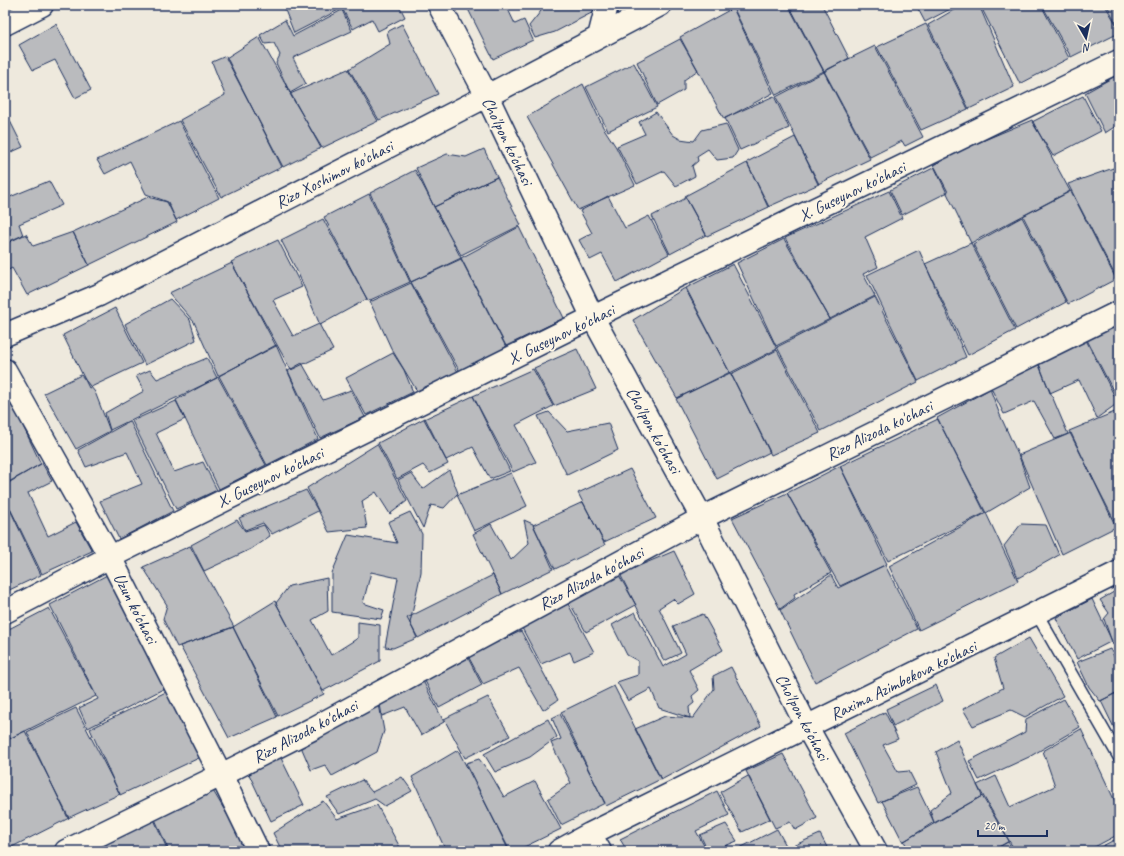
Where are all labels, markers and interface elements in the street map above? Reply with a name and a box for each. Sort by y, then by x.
north arrow [1066,18,1106,58]
text: N [1081,40,1092,56]
street label: Cho'lpon ko'chasi [477,94,539,190]
street label: Rizo Xoshimov ko'chasi [272,135,398,213]
street label: X. Guseynov ko'chasi [796,156,911,226]
street label: X. Guseynov ko'chasi [505,299,620,369]
street label: Cho'lpon ko'chasi [621,383,687,479]
street label: Rizo Alizoda ko'chasi [823,395,937,465]
street label: X. Guseynov ko'chasi [214,442,329,512]
street label: Rizo Alizoda ko'chasi [535,541,649,615]
street label: Uzun ko'chasi [109,569,163,649]
street label: Raxima Azimbekova ko'chasi [827,635,981,725]
street label: Cho'lpon ko'chasi [771,670,835,766]
street label: Rizo Alizoda ko'chasi [249,694,363,768]
scale bar [978,812,1047,838]
text: 20 m [984,818,1006,834]

